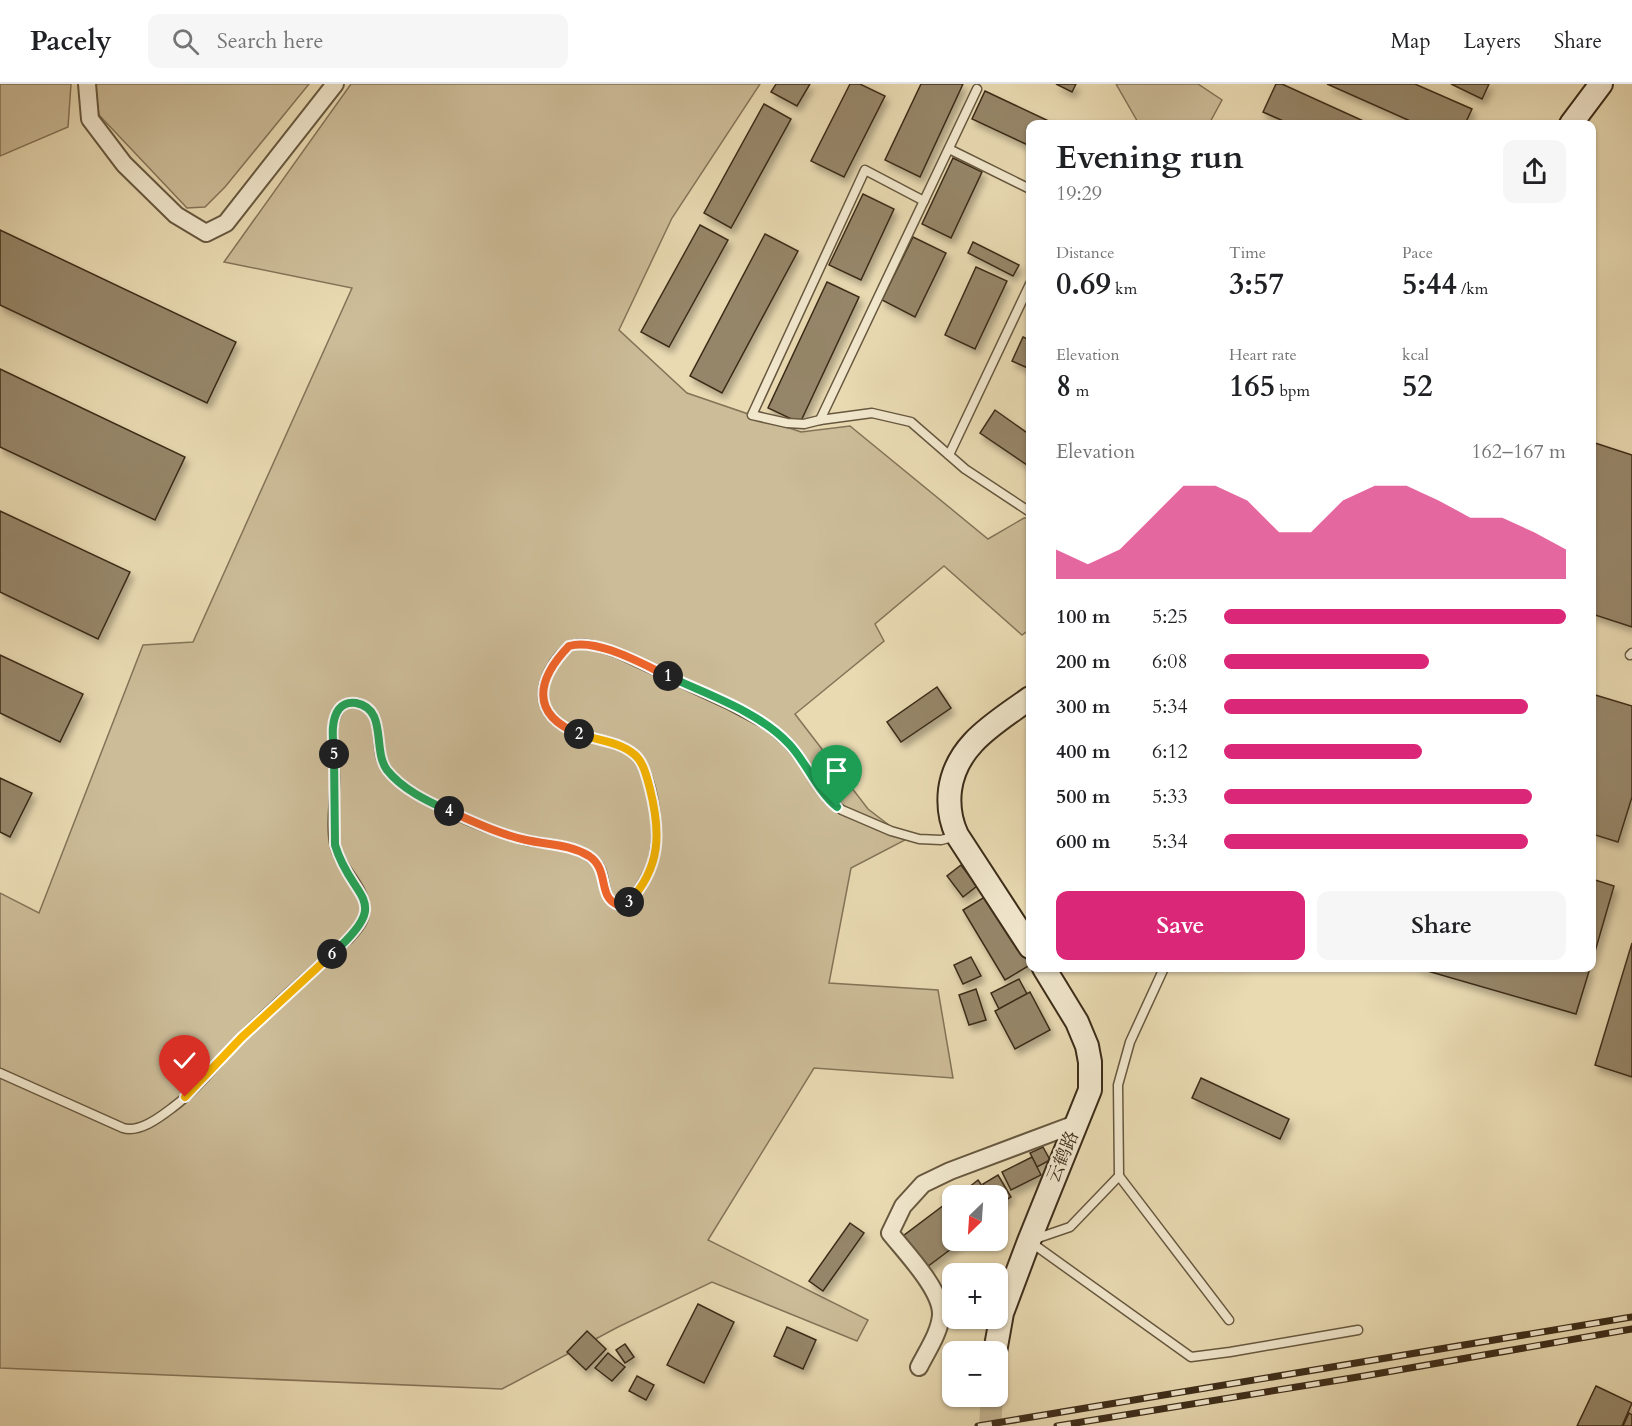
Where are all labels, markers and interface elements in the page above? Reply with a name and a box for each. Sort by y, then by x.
search box [148,14,568,68]
text: Pacely [30,22,112,60]
icon: search [169,25,202,58]
text: Search here [217,26,323,56]
text: Map [1391,27,1431,56]
text: Layers [1464,27,1521,56]
text: Share [1554,27,1602,56]
text: Evening run [1056,135,1244,180]
button: share [1503,140,1566,203]
text: 19:29 [1056,180,1102,207]
text: Distance [1056,242,1114,264]
text: Time [1229,242,1266,264]
text: Pace [1402,242,1433,264]
text: 0.69 [1056,264,1111,305]
text: 3:57 [1229,264,1284,305]
text: 5:44 [1402,264,1457,305]
text: km [1111,278,1137,300]
text: /km [1457,278,1488,300]
text: Elevation [1056,344,1120,366]
text: Heart rate [1229,344,1297,366]
text: kcal [1402,344,1429,366]
text: 8 [1056,366,1071,407]
text: 165 [1229,366,1275,407]
text: 52 [1402,366,1433,407]
text: m [1071,380,1089,402]
text: bpm [1275,380,1310,402]
text: Elevation [1056,438,1135,465]
text: 162–167 m [1471,438,1566,465]
text: 100 m [1056,603,1111,630]
text: 5:25 [1152,603,1188,630]
text: 200 m [1056,648,1111,675]
text: 6:08 [1152,648,1188,675]
pin: 1 [653,661,683,691]
text: 1 [664,665,672,687]
text: 300 m [1056,693,1111,720]
text: 5:34 [1152,693,1188,720]
pin: 2 [564,719,594,749]
text: 2 [575,723,583,745]
text: 400 m [1056,738,1111,765]
text: 6:12 [1152,738,1188,765]
pin: 5 [319,739,349,769]
text: 5 [330,743,338,765]
pin [811,745,862,807]
icon: arrive [820,754,853,787]
text: 500 m [1056,783,1111,810]
text: 5:33 [1152,783,1188,810]
pin: 4 [434,796,464,826]
text: 4 [445,800,453,822]
text: 600 m [1056,828,1111,855]
text: 5:34 [1152,828,1188,855]
pin: 3 [614,887,644,917]
text: 3 [625,891,633,913]
button: Save [1056,891,1305,960]
button: Share [1317,891,1566,960]
pin: 6 [317,939,347,969]
text: 6 [328,943,336,965]
pin [159,1035,210,1097]
icon: check [168,1044,201,1077]
street label: 云鹤路 [1041,1127,1085,1187]
north arrow [942,1185,1008,1251]
map controls [942,1185,1008,1407]
button: + [942,1263,1008,1329]
button: − [942,1341,1008,1407]

